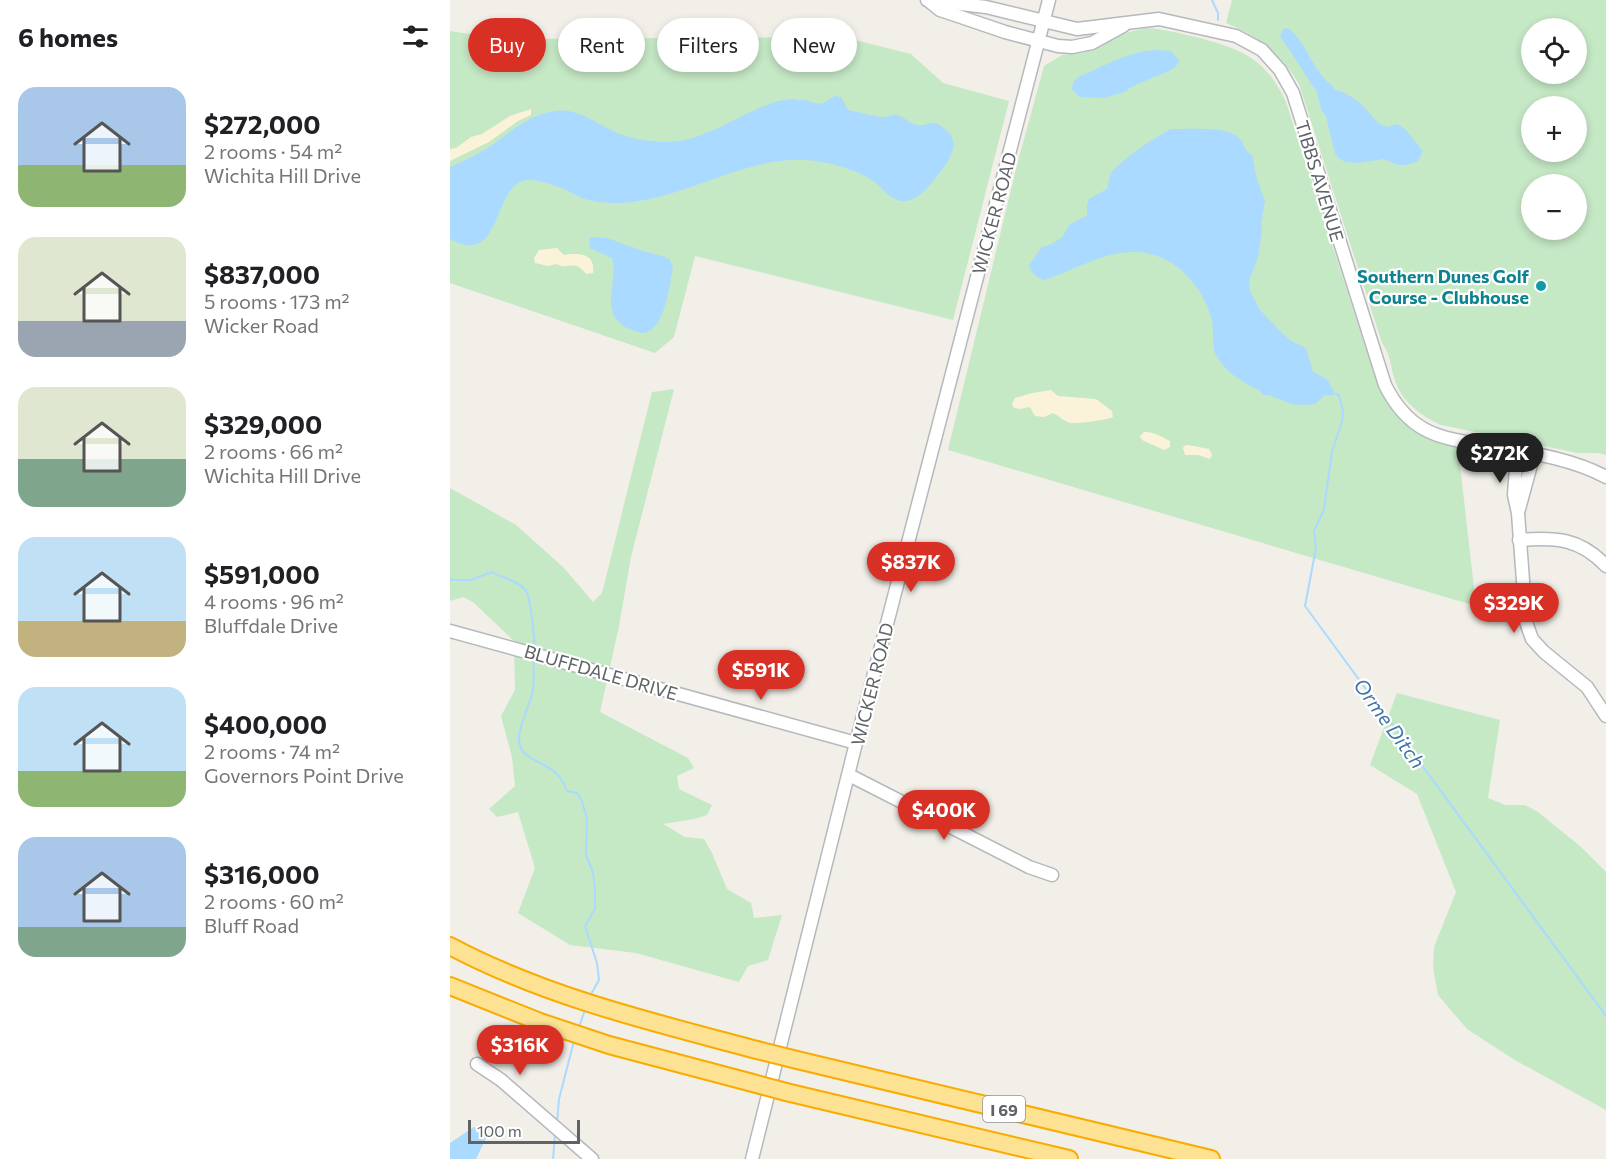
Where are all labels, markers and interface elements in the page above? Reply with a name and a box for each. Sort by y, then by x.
chip: Buy [468,18,546,72]
chip: Rent [558,18,645,72]
chip: Filters [657,18,759,72]
chip: New [771,18,857,72]
map controls [1521,18,1587,240]
button: locate [1521,18,1587,84]
icon: filters [399,20,432,53]
text: 6 homes [18,21,118,52]
button: + [1521,96,1587,162]
text: $272,000 [204,108,321,139]
icon: home [66,111,138,183]
street label: TIBBS AVENUE [1291,118,1349,244]
text: 2 rooms · 54 m² [204,139,342,163]
street label: WICKER ROAD [967,149,1021,277]
text: Wichita Hill Drive [204,163,361,187]
button: − [1521,174,1587,240]
text: $837,000 [204,258,320,289]
icon: home [66,261,138,333]
place label: Southern Dunes Golf Course - Clubhouse [1357,265,1530,308]
marker: Southern Dunes Golf Course - Clubhouse [1534,279,1548,293]
text: 5 rooms · 173 m² [204,289,350,313]
text: Wicker Road [204,313,319,337]
text: $329,000 [204,408,322,439]
icon: home [66,411,138,483]
pin: $272K [1458,433,1542,484]
text: 2 rooms · 66 m² [204,439,343,463]
text: $272K [1470,440,1530,464]
text: Wichita Hill Drive [204,463,361,487]
pin: $837K [869,542,953,593]
text: $837K [881,549,941,573]
text: $591,000 [204,558,320,589]
icon: home [66,561,138,633]
pin: $329K [1472,583,1556,634]
text: 4 rooms · 96 m² [204,589,344,613]
text: $329K [1484,590,1544,614]
text: Bluffdale Drive [204,613,338,637]
street label: WICKER ROAD [846,620,898,748]
street label: BLUFFDALE DRIVE [522,640,680,704]
pin: $591K [719,650,803,701]
text: $591K [732,657,790,681]
water label: Orme Ditch [1349,673,1431,773]
text: $400,000 [204,708,327,739]
icon: home [66,711,138,783]
text: 2 rooms · 74 m² [204,739,340,763]
text: Governors Point Drive [204,763,404,787]
pin: $400K [902,790,986,841]
text: $400K [912,797,976,821]
text: $316,000 [204,858,320,889]
icon: home [66,861,138,933]
text: 2 rooms · 60 m² [204,889,344,913]
text: Bluff Road [204,913,299,937]
pin: $316K [478,1025,562,1076]
text: $316K [491,1032,549,1056]
road number: I 69 [983,1096,1025,1122]
scale bar [468,1117,580,1144]
text: 100 m [477,1121,522,1140]

